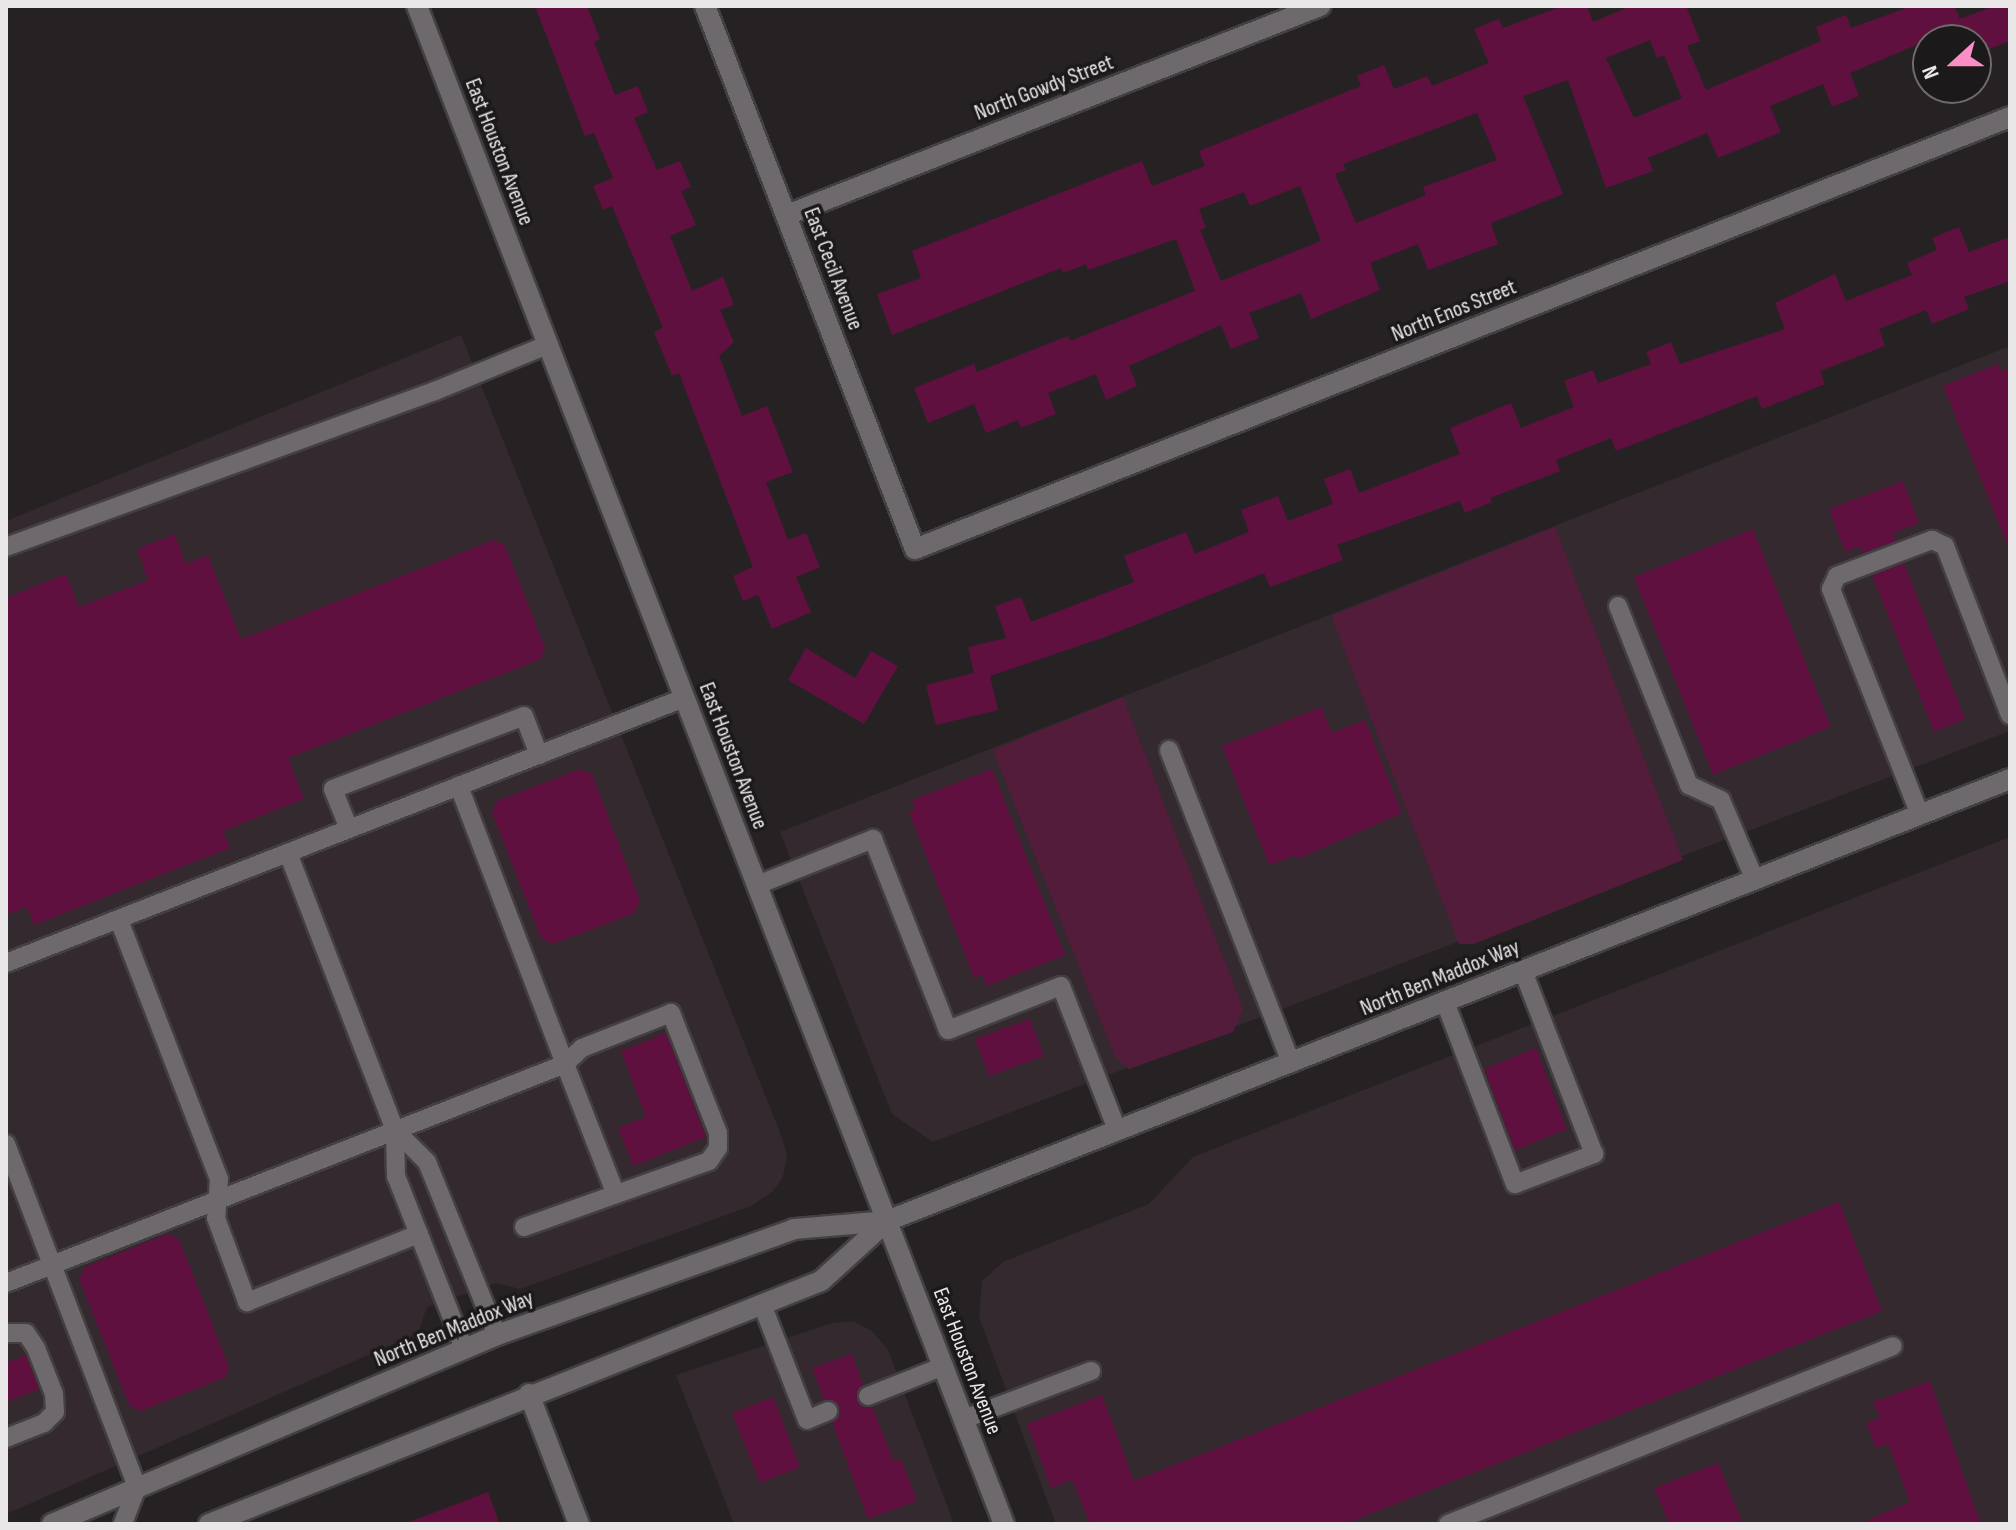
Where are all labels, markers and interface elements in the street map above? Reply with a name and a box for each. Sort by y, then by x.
north arrow [1912,24,1992,104]
street label: North Gowdy Street [971,49,1117,127]
text: N [1916,62,1946,82]
street label: East Houston Avenue [459,75,539,229]
street label: East Cecil Avenue [798,204,868,334]
street label: North Enos Street [1388,274,1520,348]
street label: East Houston Avenue [693,679,773,833]
street label: North Ben Maddox Way [1357,934,1523,1022]
street label: East Houston Avenue [927,1284,1007,1438]
street label: North Ben Maddox Way [371,1285,537,1373]

